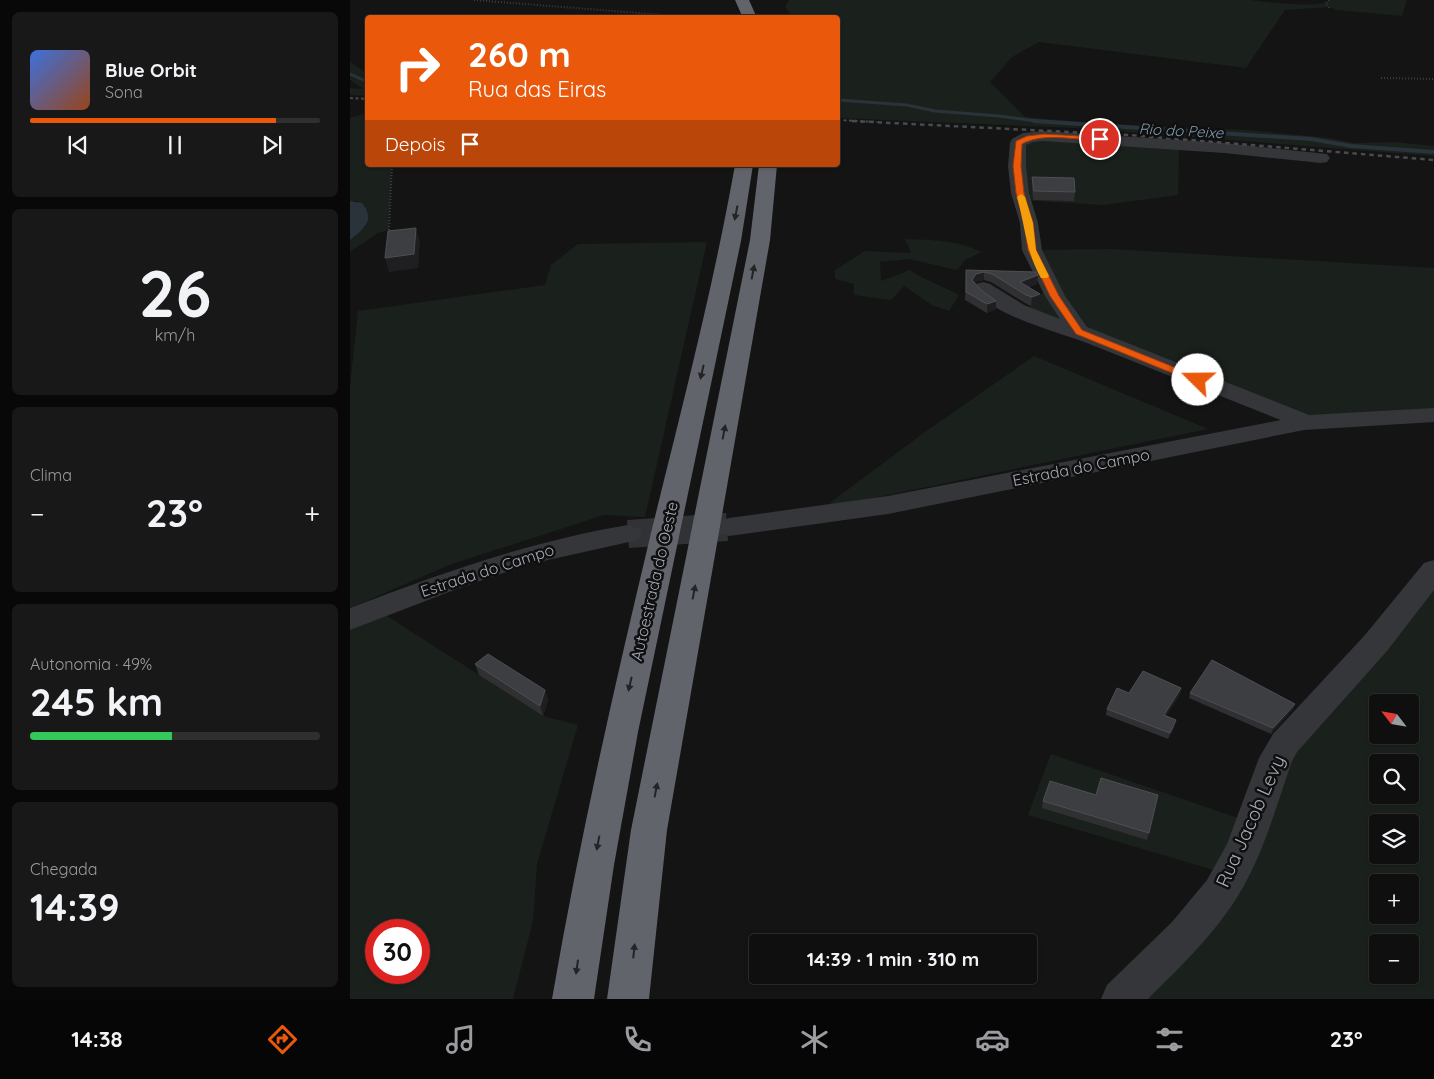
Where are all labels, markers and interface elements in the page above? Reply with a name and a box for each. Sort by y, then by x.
text: 260 m [468,32,571,76]
icon: right [385,35,450,100]
text: Blue Orbit [105,58,197,82]
text: Rua das Eiras [468,75,606,103]
text: Sona [105,82,143,102]
pin [1079,118,1121,160]
water label: Rio do Peixe [1138,119,1224,142]
icon: arrive [1086,125,1114,153]
icon: arrive [456,130,484,158]
icon: previous [64,131,92,159]
icon: pause [161,131,189,159]
icon: next [258,131,286,159]
text: Depois [385,132,446,156]
one-way arrow [732,206,740,222]
text: 26 [139,252,211,333]
one-way arrow [749,264,757,280]
text: km/h [155,325,195,345]
position arrow [1171,353,1223,405]
one-way arrow [698,364,706,379]
one-way arrow [720,423,728,439]
street label: Estrada do Campo [1011,444,1151,490]
text: Clima [30,465,72,485]
text: 23° [146,489,203,537]
text: − [30,496,45,531]
text: + [304,496,320,531]
street label: Autoestrada do Oeste [626,499,682,663]
street label: Estrada do Campo [418,539,556,601]
one-way arrow [690,583,698,599]
text: Autonomia · 49% [30,654,152,674]
one-way arrow [626,676,634,691]
text: 245 km [30,678,163,726]
north arrow [1369,694,1419,744]
map controls [1369,694,1419,984]
street label: Rua Jacob Levy [1210,751,1290,891]
button: search [1369,754,1419,804]
one-way arrow [653,781,661,797]
button: layers [1369,814,1419,864]
one-way arrow [593,835,601,851]
text: Chegada [30,859,98,879]
button: + [1369,874,1419,924]
text: 14:39 [30,883,120,931]
speed limit sign: 30 [365,919,430,984]
button: − [1369,934,1419,984]
one-way arrow [630,942,638,958]
text: 14:39 · 1 min · 310 m [807,947,979,971]
one-way arrow [573,959,581,975]
icon: directions [265,1022,300,1057]
icon: music [443,1022,478,1057]
icon: phone [620,1022,655,1057]
icon: climate [797,1022,832,1057]
icon: car [975,1022,1010,1057]
icon: filters [1152,1022,1187,1057]
text: 14:38 [71,1025,123,1053]
text: 23° [1330,1025,1363,1053]

